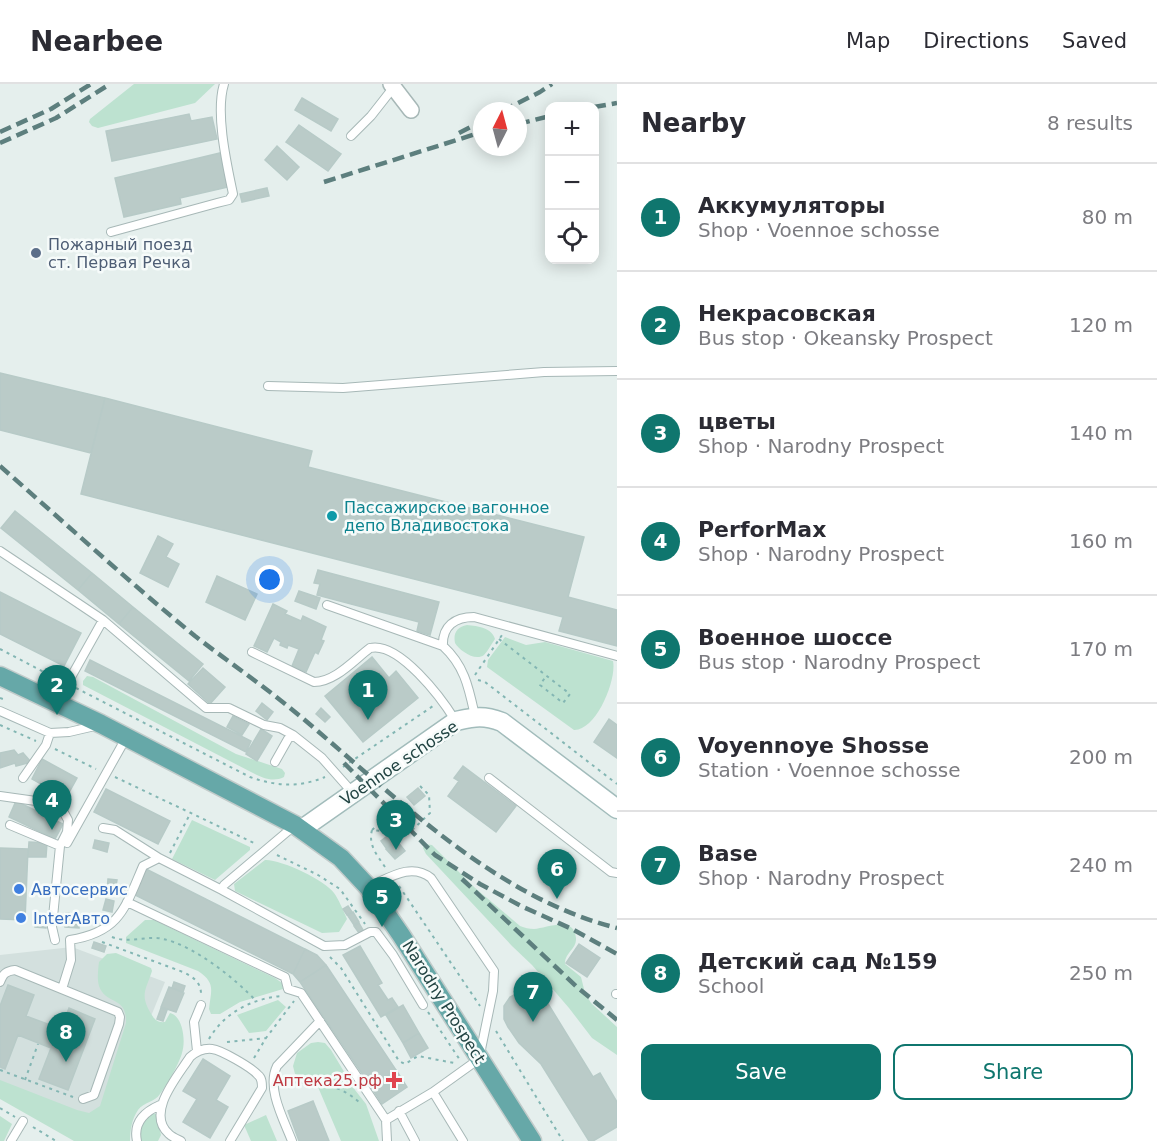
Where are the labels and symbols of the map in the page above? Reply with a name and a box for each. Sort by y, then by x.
north arrow [473,102,527,156]
place label: Пожарный поезд ст. Первая Речка [48,235,192,272]
marker: Пожарный поезд ст. Первая Речка [29,246,43,260]
place label: Пассажирское вагонное депо Владивостока [344,498,549,535]
marker: Пассажирское вагонное депо Владивостока [325,509,339,523]
your location [255,565,284,594]
pin: 2 [38,666,76,715]
pin: 1 [348,670,388,720]
street label: Voennoe schosse [337,717,461,809]
pin: 4 [32,780,72,830]
pin: 3 [376,800,416,850]
pin: 6 [538,850,576,899]
pin: 5 [362,878,401,927]
place label: Автосервис [31,880,128,899]
marker: Автосервис [12,882,26,896]
place label: InterАвто [33,909,110,928]
marker: InterАвто [14,911,28,925]
street label: Narodny Prospect [398,937,490,1067]
pin: 7 [514,972,552,1022]
pin: 8 [46,1012,86,1062]
place label: Аптека25.рф [273,1071,382,1090]
marker: Аптека25.рф [387,1073,401,1087]

